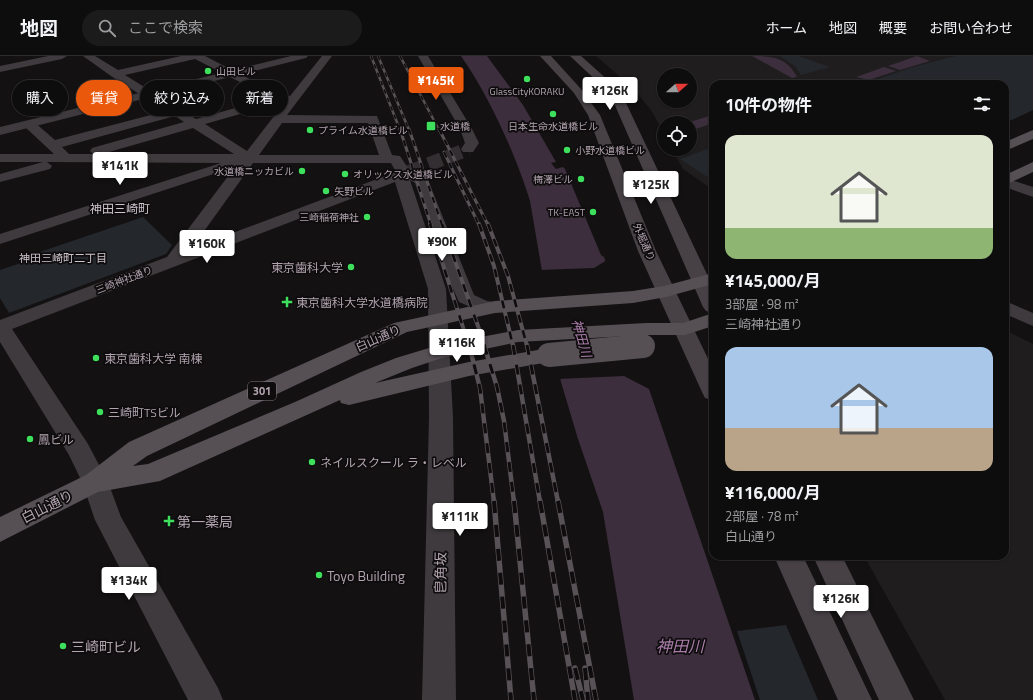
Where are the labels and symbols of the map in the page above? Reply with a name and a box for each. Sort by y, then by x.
place label: 山田ビル [216,64,256,79]
marker: 山田ビル [203,66,213,76]
pin: ¥145K [408,67,464,101]
north arrow [657,68,697,108]
marker: GlassCityKORAKU [522,74,532,84]
pin: ¥126K [582,77,638,111]
place label: GlassCityKORAKU [489,84,565,99]
marker: 日本生命水道橋ビル [548,109,558,119]
place label: 水道橋 [440,119,470,134]
place label: 日本生命水道橋ビル [508,119,598,134]
marker: 水道橋 [425,120,437,132]
place label: プライム水道橋ビル [318,123,408,138]
marker: プライム水道橋ビル [305,125,315,135]
place label: 小野水道橋ビル [575,143,645,158]
marker: 小野水道橋ビル [562,145,572,155]
pin: ¥141K [92,152,148,186]
place label: 水道橋ニッカビル [214,164,294,179]
marker: 水道橋ニッカビル [297,166,307,176]
place label: オリックス水道橋ビル [353,167,453,182]
marker: オリックス水道橋ビル [340,169,350,179]
pin: ¥125K [623,171,679,205]
place label: 梅澤ビル [533,172,573,187]
marker: 梅澤ビル [576,174,586,184]
place label: 矢野ビル [334,184,374,199]
marker: 矢野ビル [321,186,331,196]
district label: 神田三崎町 [90,199,150,218]
place label: TK-EAST [548,205,586,220]
marker: TK-EAST [588,207,598,217]
place label: 三崎稲荷神社 [299,210,359,225]
marker: 三崎稲荷神社 [362,212,372,222]
street label: 外堀通り [629,221,659,263]
pin: ¥90K [418,228,466,262]
pin: ¥160K [179,230,235,264]
district label: 神田三崎町二丁目 [19,250,107,266]
place label: 東京歯科大学 [271,258,343,277]
street label: 三崎神社通り [93,262,155,298]
marker: 東京歯科大学 [346,262,356,272]
place label: 東京歯科大学水道橋病院 [296,293,428,312]
marker: 東京歯科大学水道橋病院 [281,296,293,308]
water label: 神田川 [567,316,598,361]
street label: 白山通り [352,320,404,356]
pin: ¥116K [429,329,485,363]
place label: 東京歯科大学 南棟 [104,349,203,368]
marker: 東京歯科大学 南棟 [91,353,101,363]
road number: 301 [248,382,276,400]
place label: 三崎町TSビル [108,403,181,422]
marker: 三崎町TSビル [95,407,105,417]
place label: 鳳ビル [38,430,74,449]
marker: 鳳ビル [25,434,35,444]
place label: ネイルスクール ラ・レベル [320,453,467,472]
marker: ネイルスクール ラ・レベル [307,457,317,467]
street label: 白山通り [17,484,77,528]
pin: ¥111K [432,503,488,537]
place label: 第一薬局 [177,511,233,532]
marker: 第一薬局 [164,516,174,526]
street label: 皀角坂 [429,552,451,594]
place label: Toyo Building [327,565,405,586]
pin: ¥134K [101,567,157,601]
marker: Toyo Building [314,570,324,580]
pin: ¥126K [813,585,869,619]
water label: 神田川 [656,634,706,658]
place label: 三崎町ビル [71,636,141,657]
marker: 三崎町ビル [58,641,68,651]

